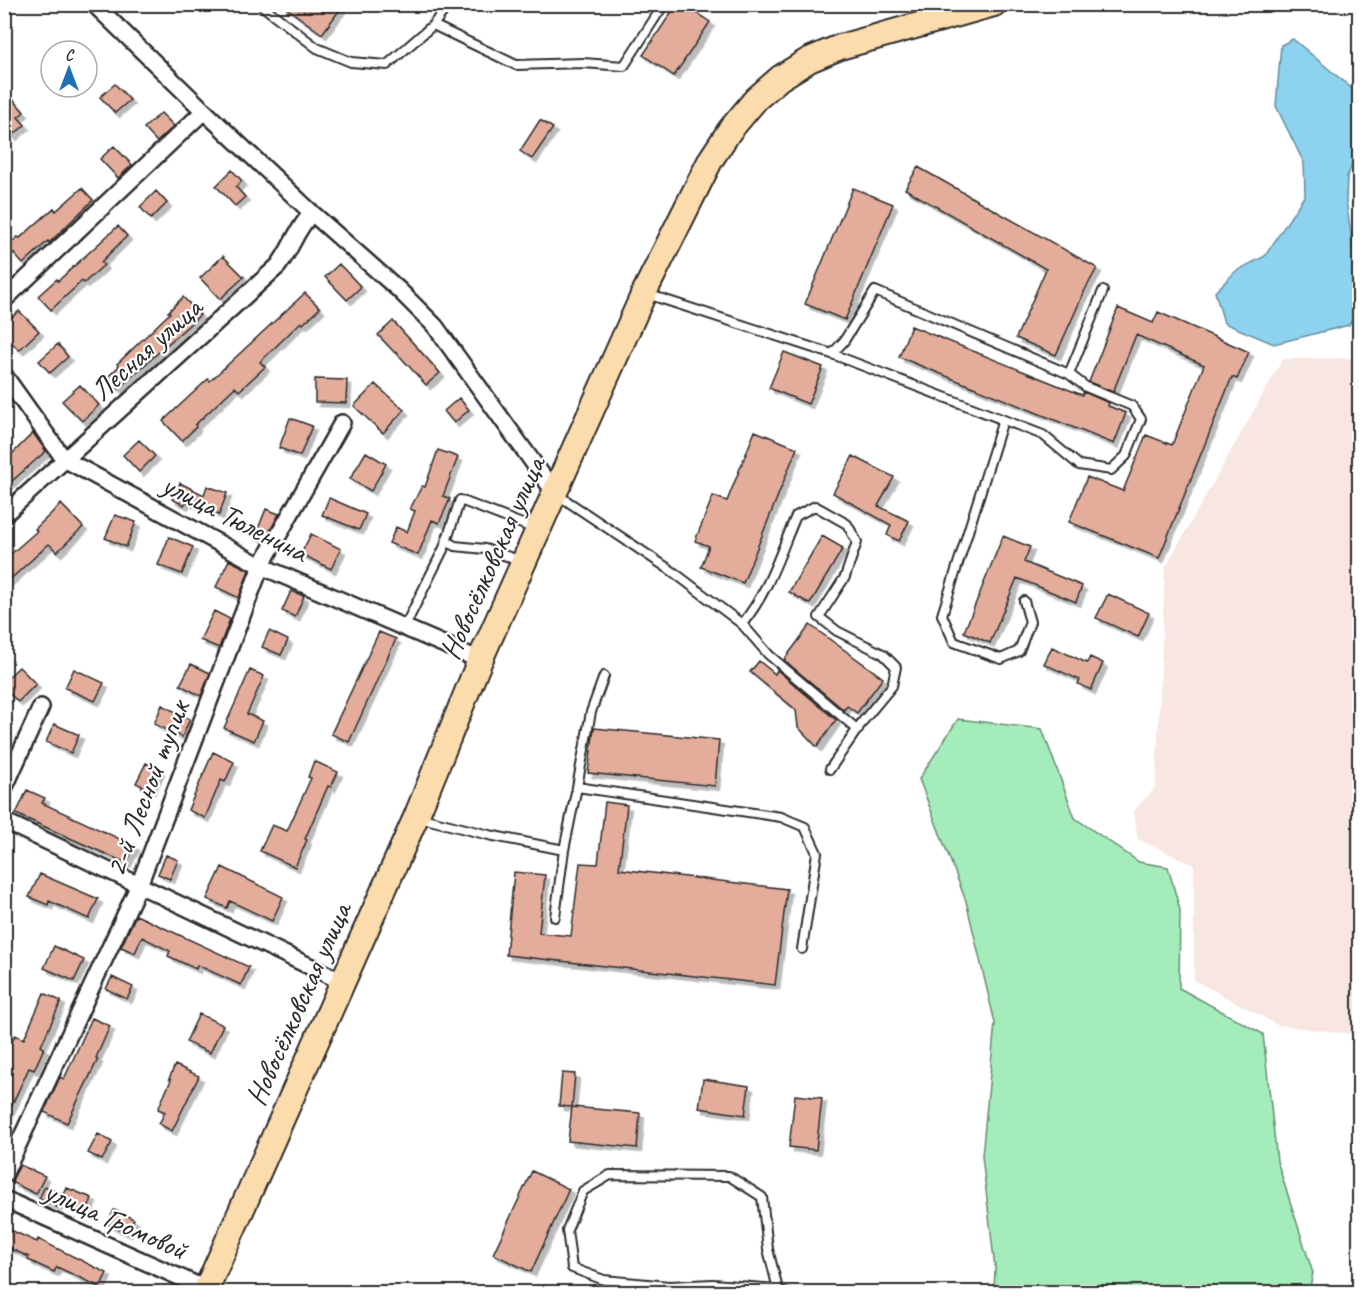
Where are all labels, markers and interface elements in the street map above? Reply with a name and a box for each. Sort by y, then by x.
north arrow [39,39,99,99]
text: С [65,45,75,65]
street label: Лесная улица [82,287,212,409]
street label: Новосёлковская улица [430,448,555,665]
street label: улица Тюленина [154,464,316,572]
street label: 2-й Лесной тупик [96,693,199,881]
street label: Новосёлковская улица [236,894,361,1111]
street label: улица Громовой [37,1171,195,1269]

